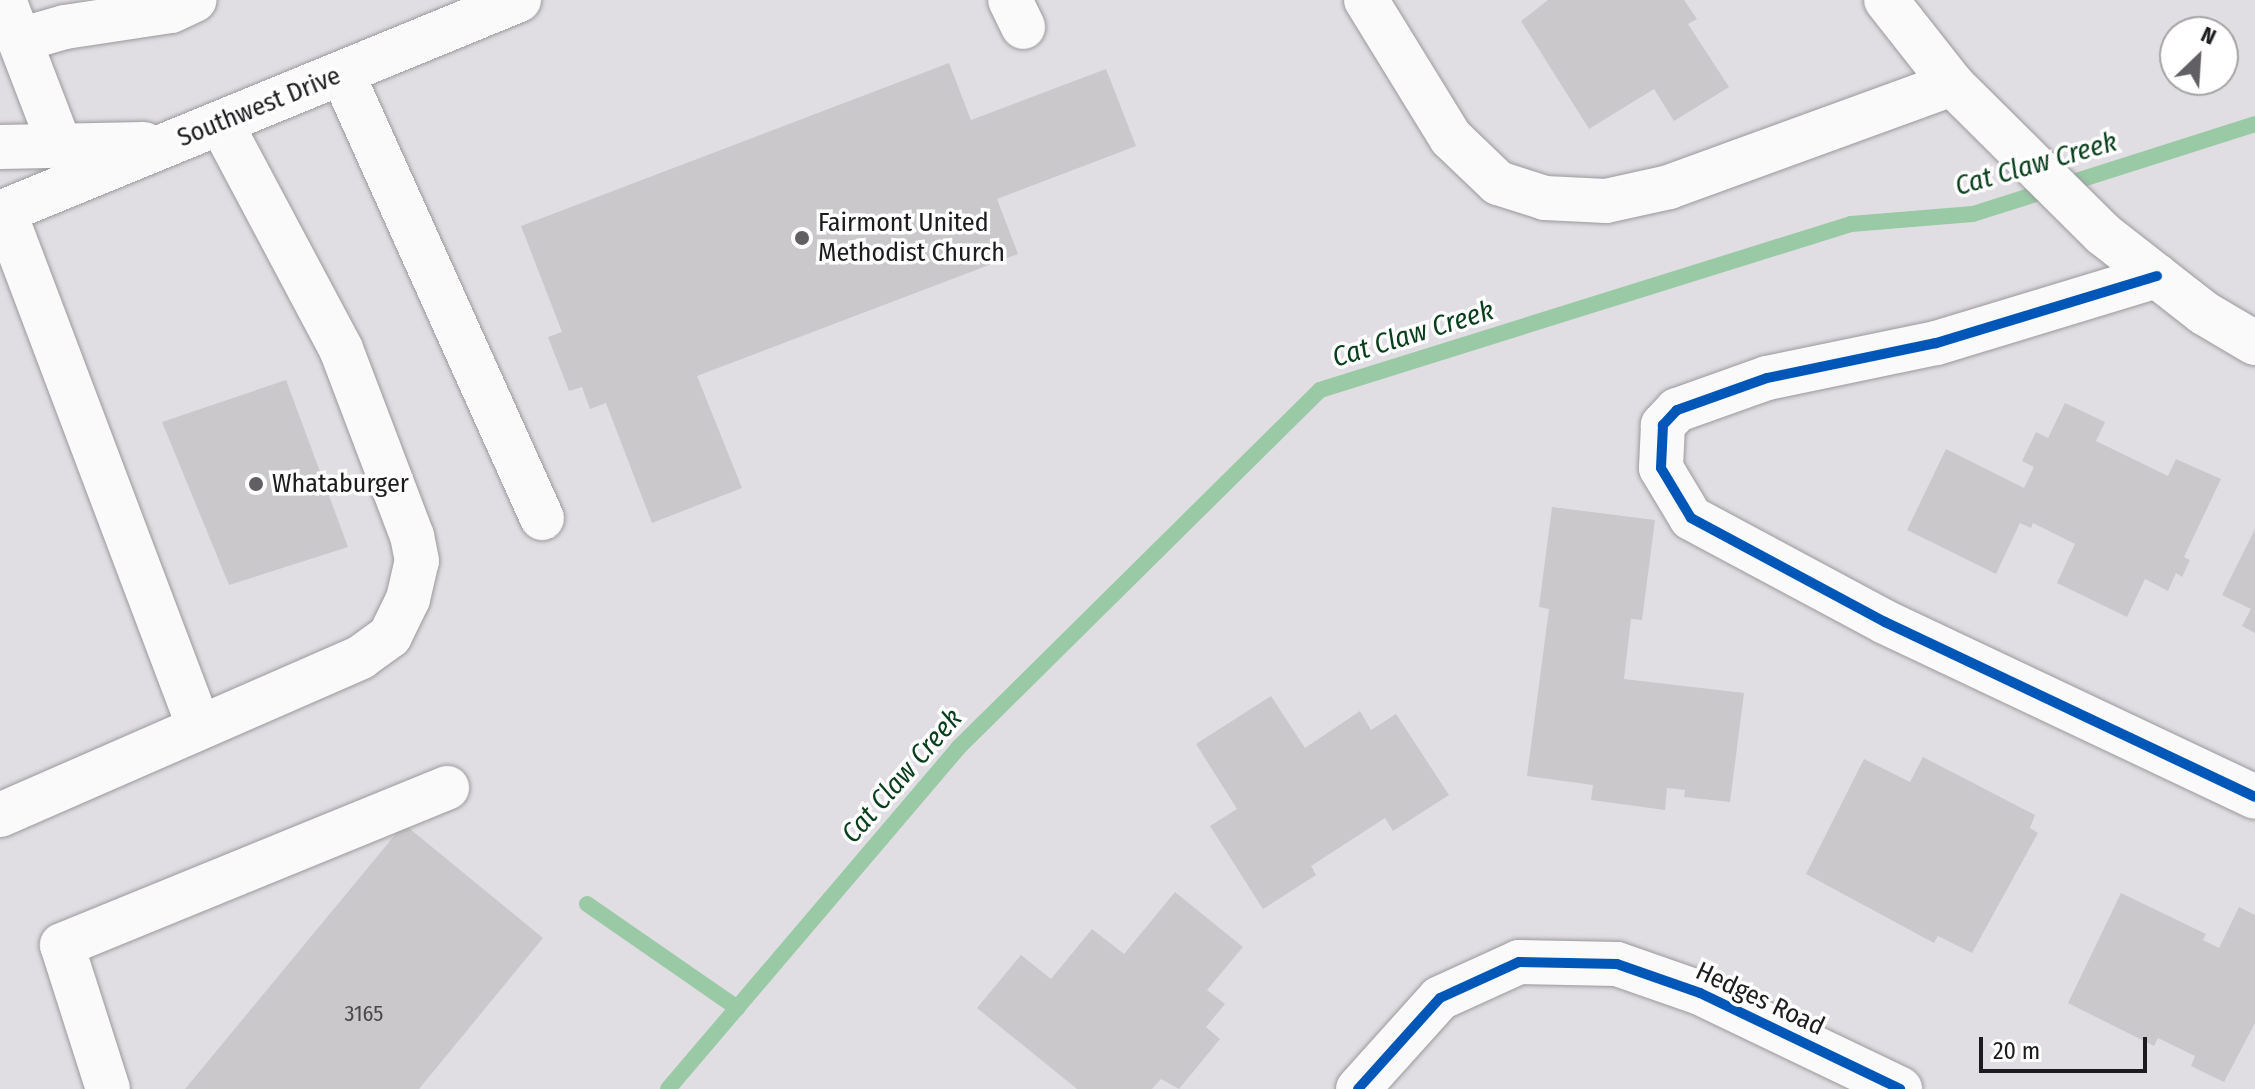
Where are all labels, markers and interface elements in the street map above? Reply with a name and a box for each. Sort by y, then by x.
north arrow [2159,16,2239,96]
text: N [2197,21,2220,51]
street label: Southwest Drive [173,60,345,154]
water label: Cat Claw Creek [1951,125,2121,203]
place label: Fairmont United Methodist Church [818,207,1005,268]
marker: Fairmont United Methodist Church [793,229,811,247]
water label: Cat Claw Creek [1328,294,1498,374]
place label: Whataburger [272,468,409,500]
marker: Whataburger [247,475,265,493]
water label: Cat Claw Creek [835,702,969,850]
street label: Hedges Road [1691,956,1829,1042]
house number: 3165 [345,1001,383,1027]
scale bar [1983,1021,2151,1071]
text: 20 m [1993,1037,2040,1065]

